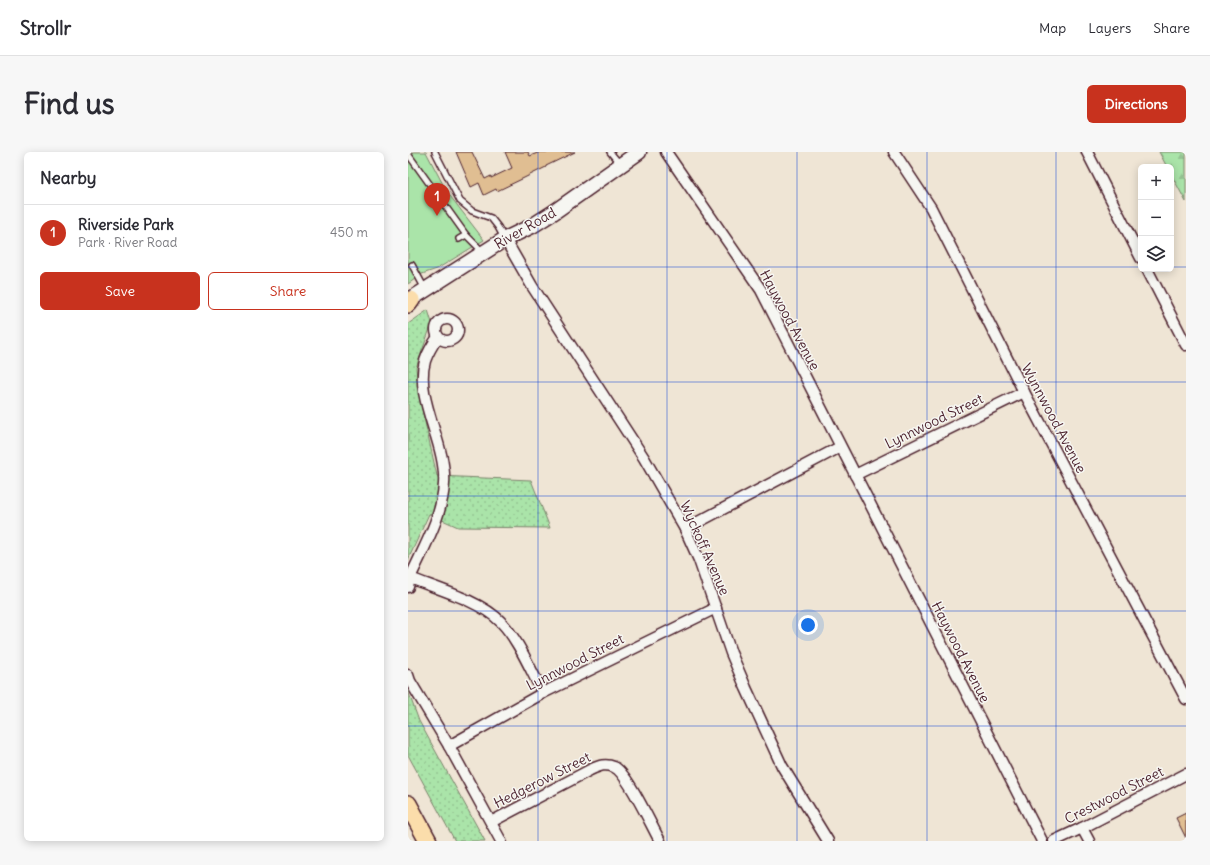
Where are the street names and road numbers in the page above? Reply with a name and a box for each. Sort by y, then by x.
street label: River Road [491,203,559,253]
street label: Haywood Avenue [756,267,824,373]
street label: Wynnwood Avenue [1017,360,1091,476]
street label: Lynnwood Street [882,389,986,453]
street label: Wyckoff Avenue [676,498,734,598]
street label: Haywood Avenue [928,598,994,706]
street label: Lynnwood Street [523,630,627,694]
street label: Hedgerow Street [491,748,594,812]
street label: Crestwood Street [1061,762,1167,828]

